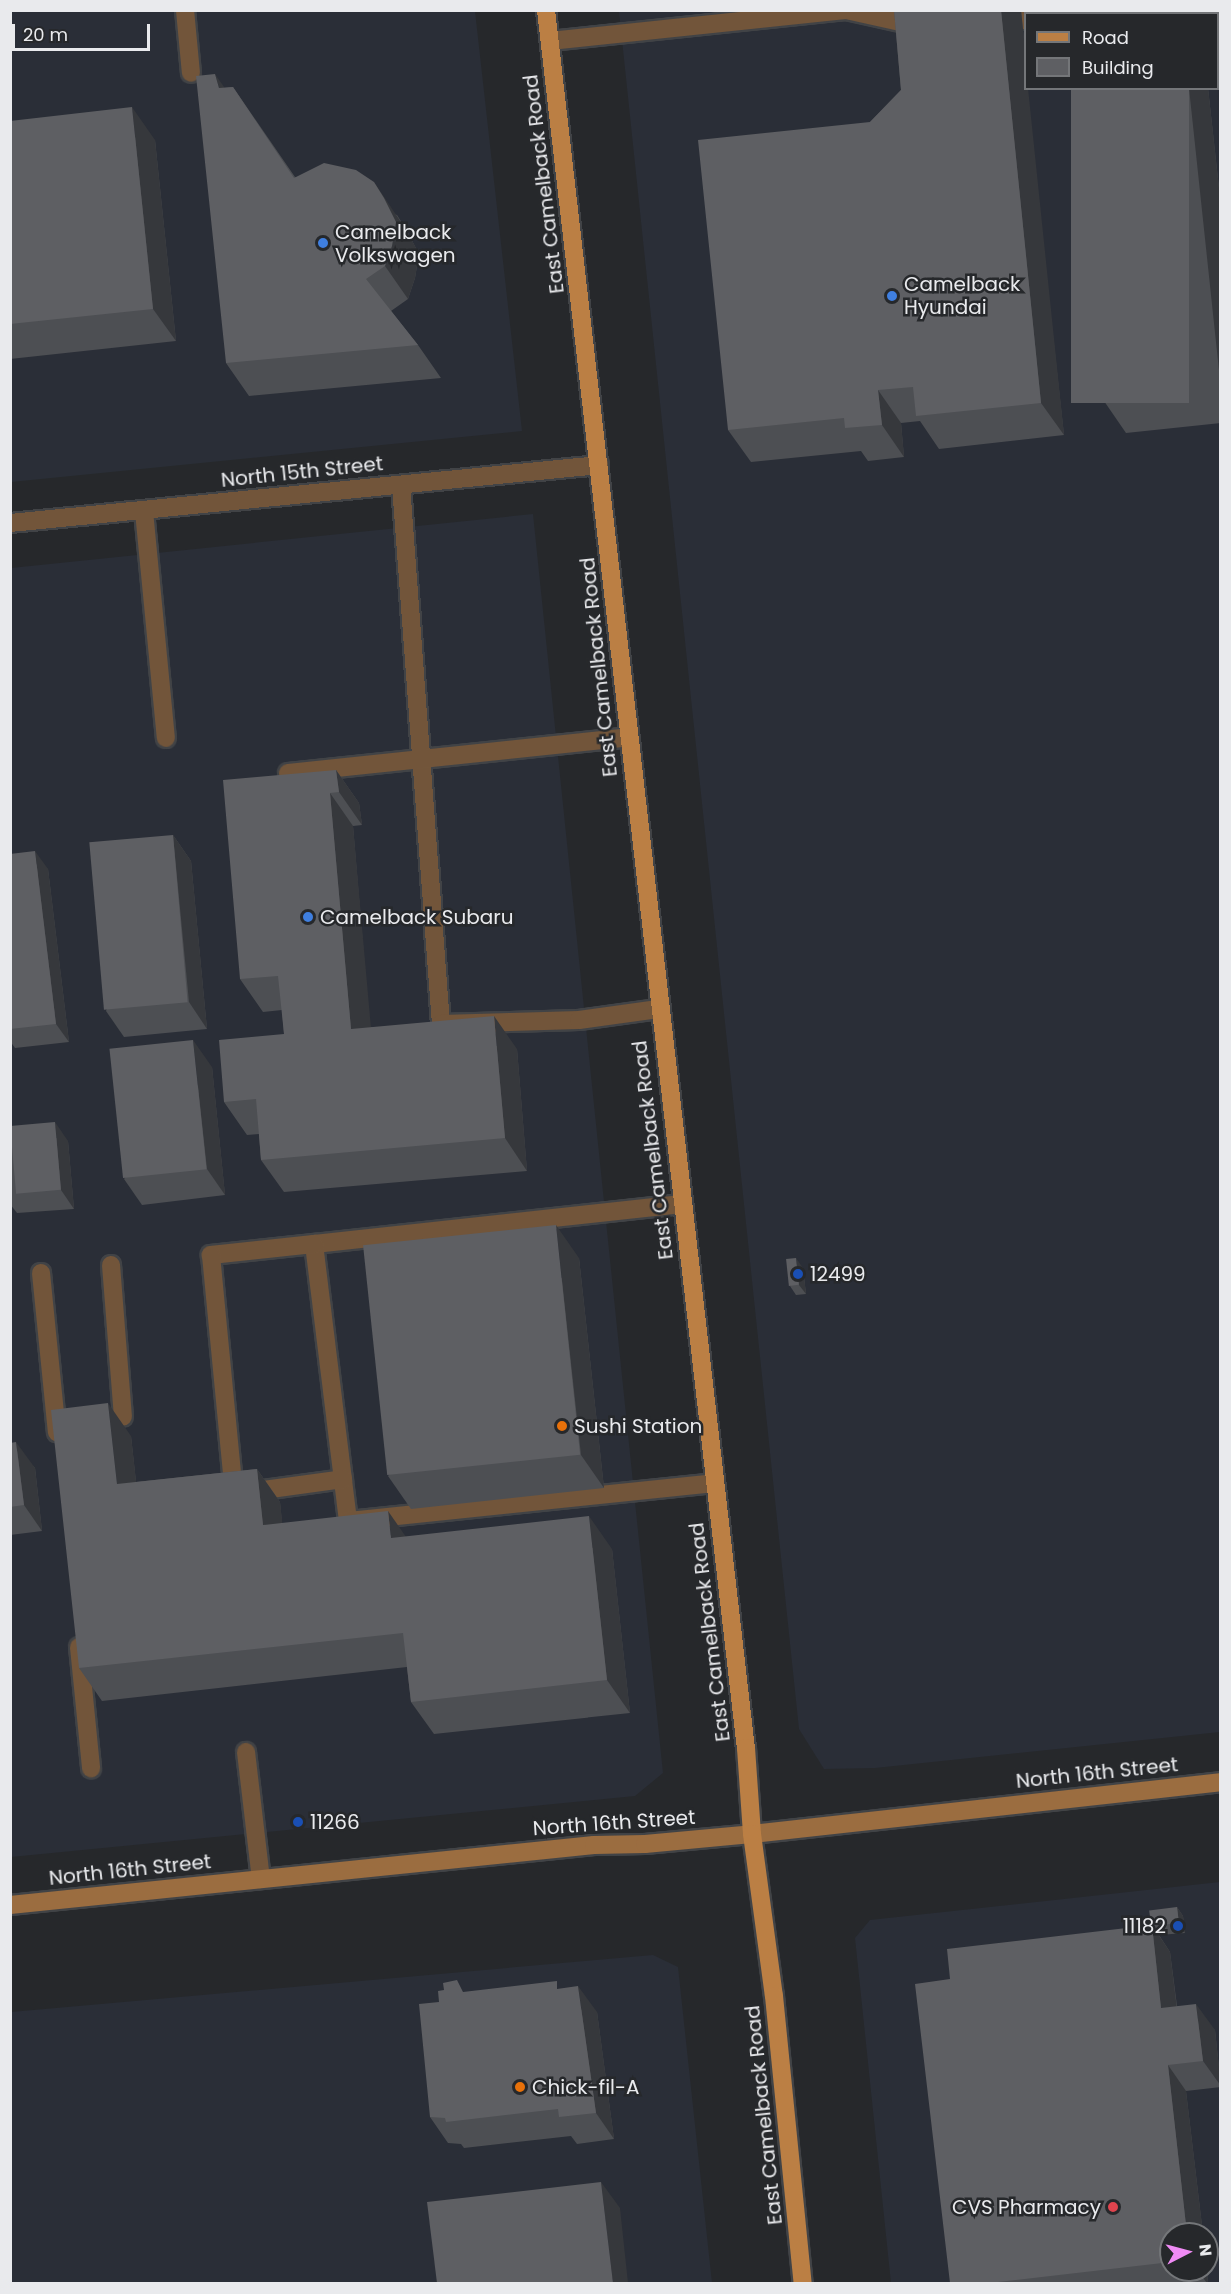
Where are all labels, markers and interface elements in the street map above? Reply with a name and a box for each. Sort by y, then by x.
scale bar [15,12,153,50]
legend [1024,12,1219,90]
text: 20 m [23,22,68,47]
text: Road [1082,25,1129,50]
text: Building [1082,55,1154,80]
street label: East Camelback Road [519,73,569,295]
place label: Camelback Volkswagen [335,220,456,267]
marker: Camelback Volkswagen [316,236,330,250]
place label: Camelback Hyundai [904,272,1020,319]
marker: Camelback Hyundai [885,289,899,303]
street label: North 15th Street [220,452,384,492]
street label: East Camelback Road [576,556,622,778]
place label: Camelback Subaru [320,905,514,929]
marker: Camelback Subaru [301,910,315,924]
street label: East Camelback Road [628,1039,678,1261]
place label: 12499 [810,1262,866,1286]
marker: 12499 [791,1267,805,1281]
place label: Sushi Station [574,1414,702,1438]
marker: Sushi Station [555,1419,569,1433]
street label: East Camelback Road [685,1521,735,1743]
street label: North 16th Street [1015,1753,1179,1793]
street label: North 16th Street [532,1805,696,1841]
place label: 11266 [310,1810,360,1834]
marker: 11266 [291,1815,305,1829]
street label: North 16th Street [48,1850,212,1890]
place label: 11182 [1123,1914,1166,1938]
marker: 11182 [1171,1919,1185,1933]
street label: East Camelback Road [741,2004,787,2226]
place label: Chick-fil-A [532,2075,640,2099]
marker: Chick-fil-A [513,2080,527,2094]
place label: CVS Pharmacy [952,2195,1101,2219]
marker: CVS Pharmacy [1106,2200,1120,2214]
north arrow [1159,2222,1219,2282]
text: N [1193,2243,1217,2257]

